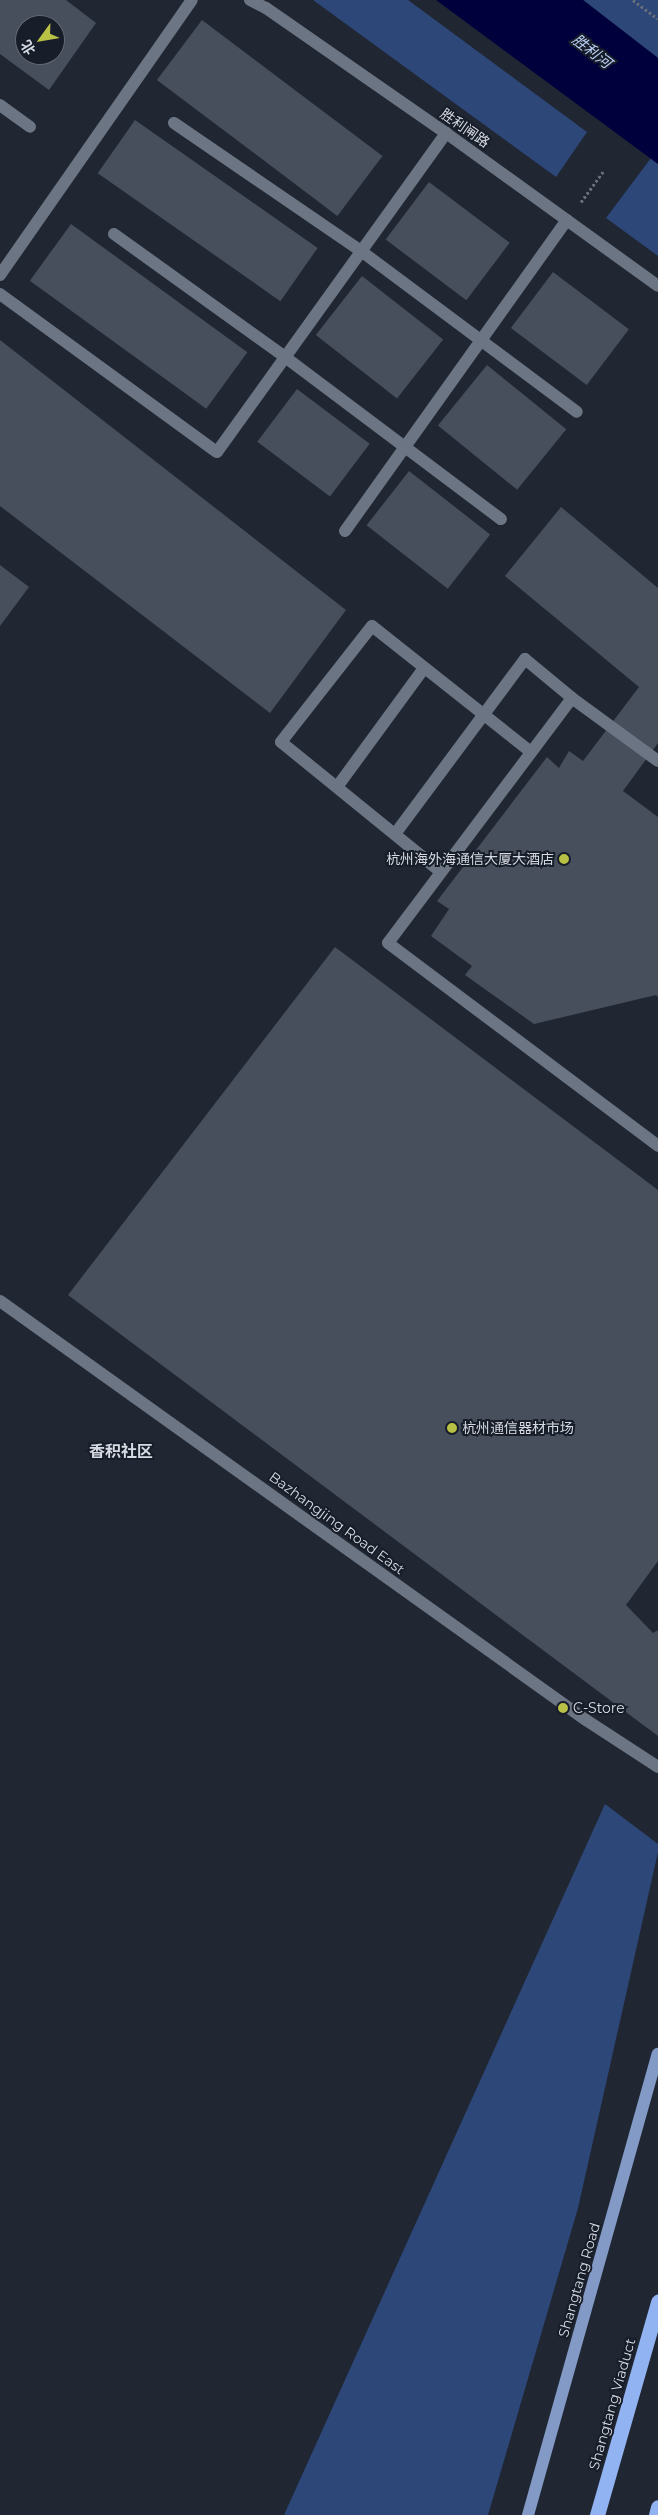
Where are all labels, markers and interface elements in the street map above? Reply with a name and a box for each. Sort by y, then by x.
north arrow [15,15,65,65]
water label: 胜利河 [569,30,615,72]
text: 北 [17,37,39,58]
street label: 胜利闸路 [437,105,493,151]
place label: 杭州海外海通信大厦大酒店 [386,851,554,867]
marker: 杭州海外海通信大厦大酒店 [558,853,570,865]
place label: 杭州通信器材市场 [462,1420,574,1436]
marker: 杭州通信器材市场 [446,1422,458,1434]
district label: 香积社区 [89,1442,153,1462]
street label: Bazhangjing Road East [266,1468,408,1578]
place label: C-Store [573,1700,625,1716]
marker: C-Store [557,1702,569,1714]
street label: Shangtang Road [555,2221,603,2339]
street label: Shangtang Viaduct [585,2336,639,2472]

